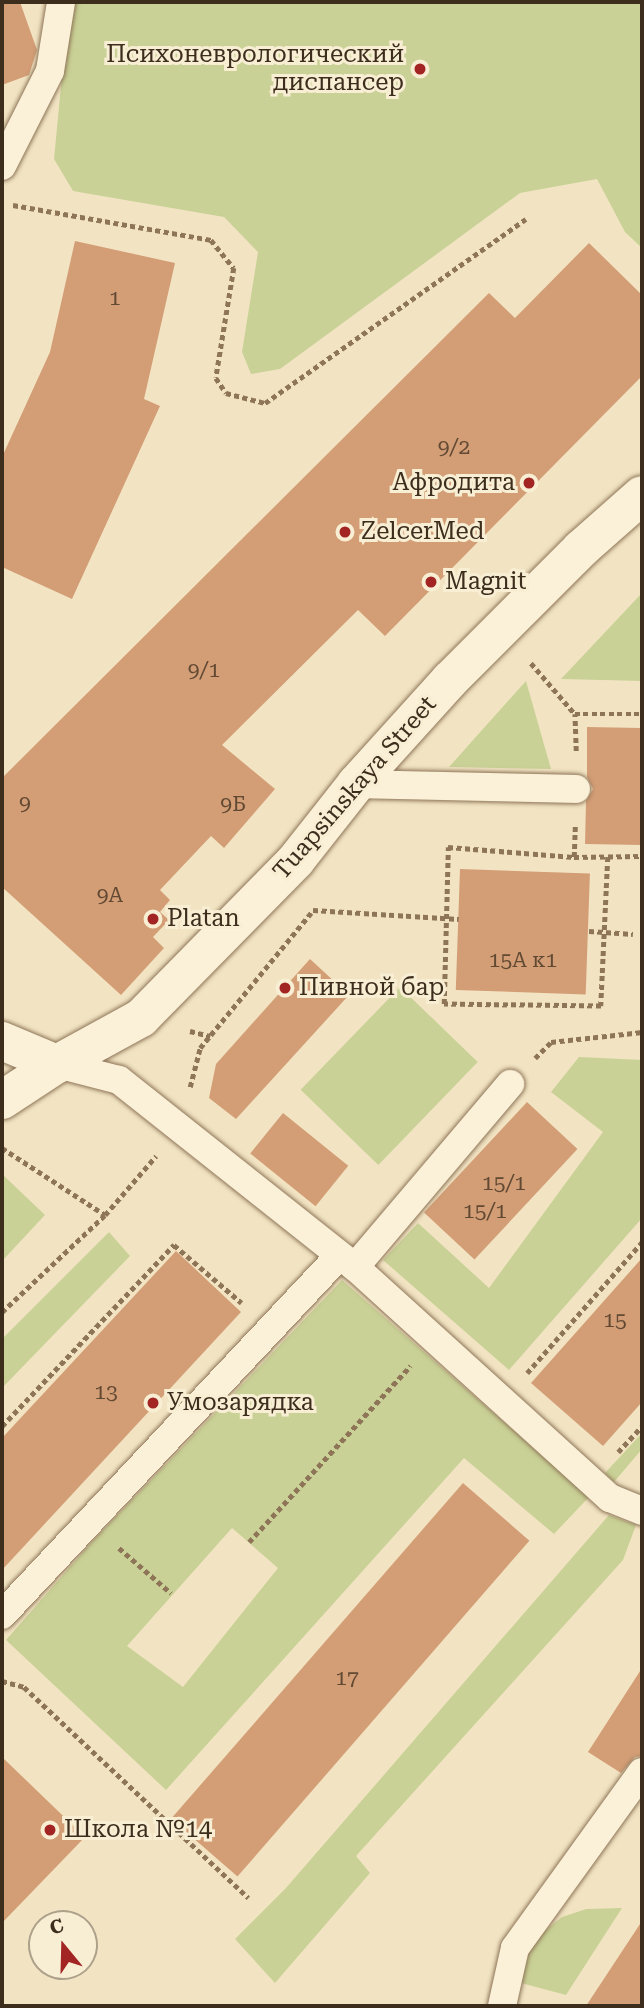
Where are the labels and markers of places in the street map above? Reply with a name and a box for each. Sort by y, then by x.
place label: Психоневрологический диспансер [106,41,404,97]
marker: Психоневрологический диспансер [410,59,430,79]
place label: Афродита [393,469,515,497]
marker: Афродита [521,475,537,491]
place label: ZelcerMed [361,518,484,546]
marker: ZelcerMed [335,522,355,542]
place label: Magnit [445,568,526,596]
marker: Magnit [423,574,439,590]
place label: Platan [167,905,240,933]
marker: Platan [145,911,161,927]
place label: Пивной бар [299,974,444,1002]
marker: Пивной бар [277,980,293,996]
place label: Умозарядка [167,1389,314,1417]
marker: Умозарядка [145,1395,161,1411]
place label: Школа №14 [64,1816,212,1844]
marker: Школа №14 [42,1822,58,1838]

